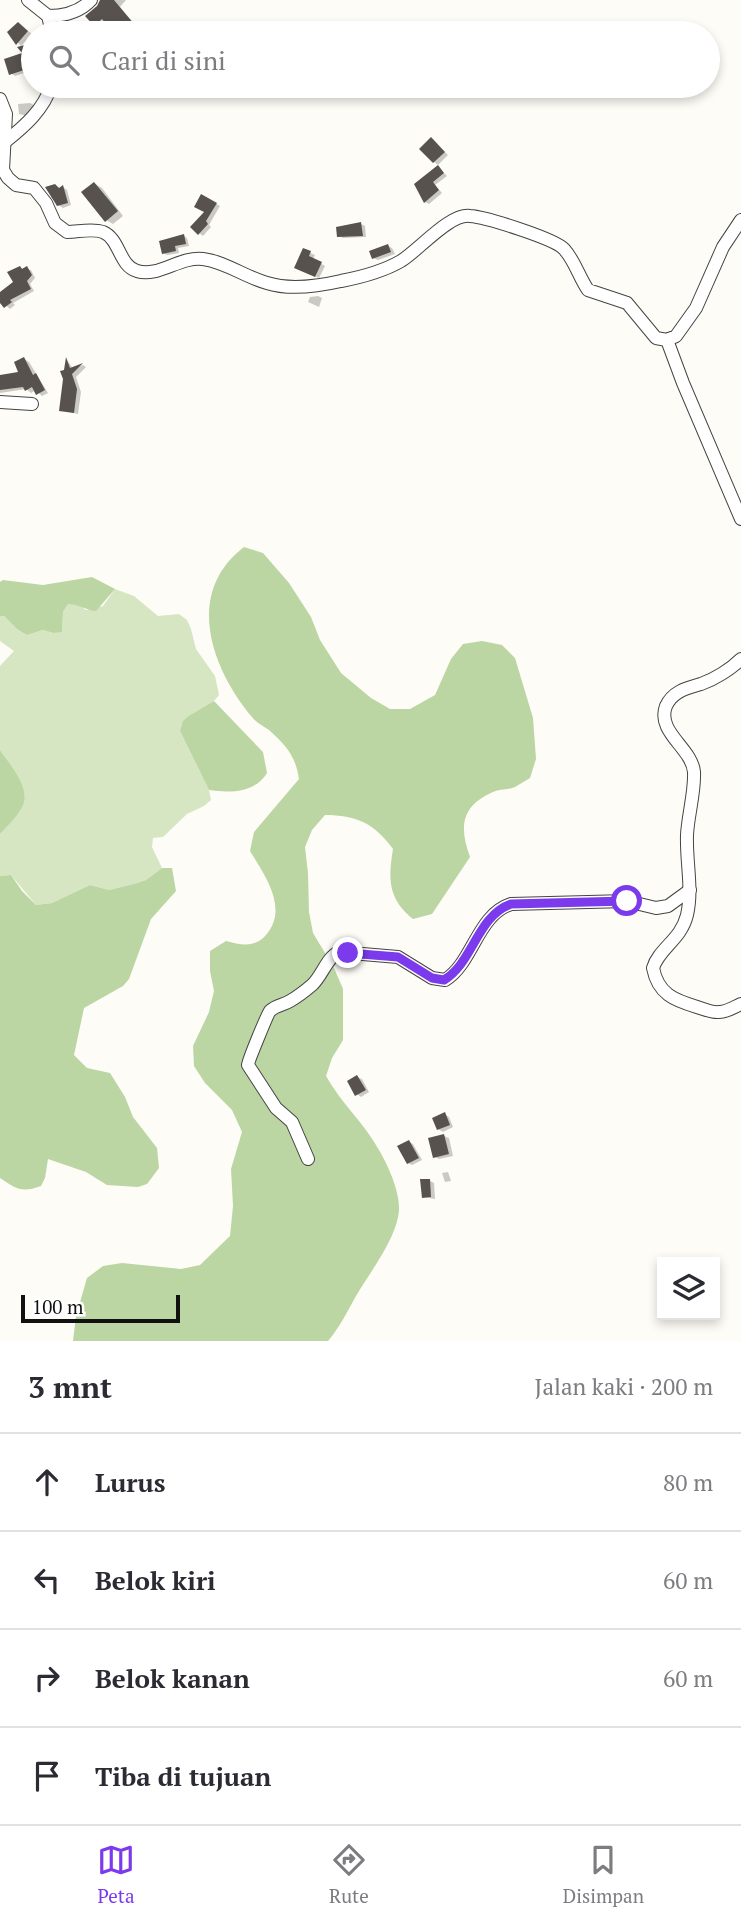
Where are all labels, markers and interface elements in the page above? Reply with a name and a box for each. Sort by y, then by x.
search box [21,21,720,98]
icon: search [45,41,83,79]
text: Cari di sini [101,43,226,77]
route start [611,885,642,916]
route end [332,937,363,968]
map controls [657,1257,720,1320]
button: layers [657,1257,720,1320]
scale bar [21,1292,180,1324]
text: 100 m [32,1294,83,1319]
text: 3 mnt [28,1367,112,1407]
text: Jalan kaki · 200 m [535,1371,713,1402]
icon: ahead [28,1463,66,1501]
text: Lurus [95,1465,165,1499]
text: 80 m [663,1467,713,1498]
icon: left [28,1561,66,1599]
text: Belok kiri [95,1563,216,1597]
text: 60 m [663,1565,713,1596]
icon: right [28,1659,66,1697]
text: Belok kanan [95,1661,250,1695]
text: 60 m [663,1663,713,1694]
icon: arrive [28,1757,66,1795]
text: Tiba di tujuan [95,1759,271,1793]
tab: Peta [97,1841,135,1908]
tab: Rute [329,1841,369,1908]
tab: Disimpan [563,1841,644,1908]

